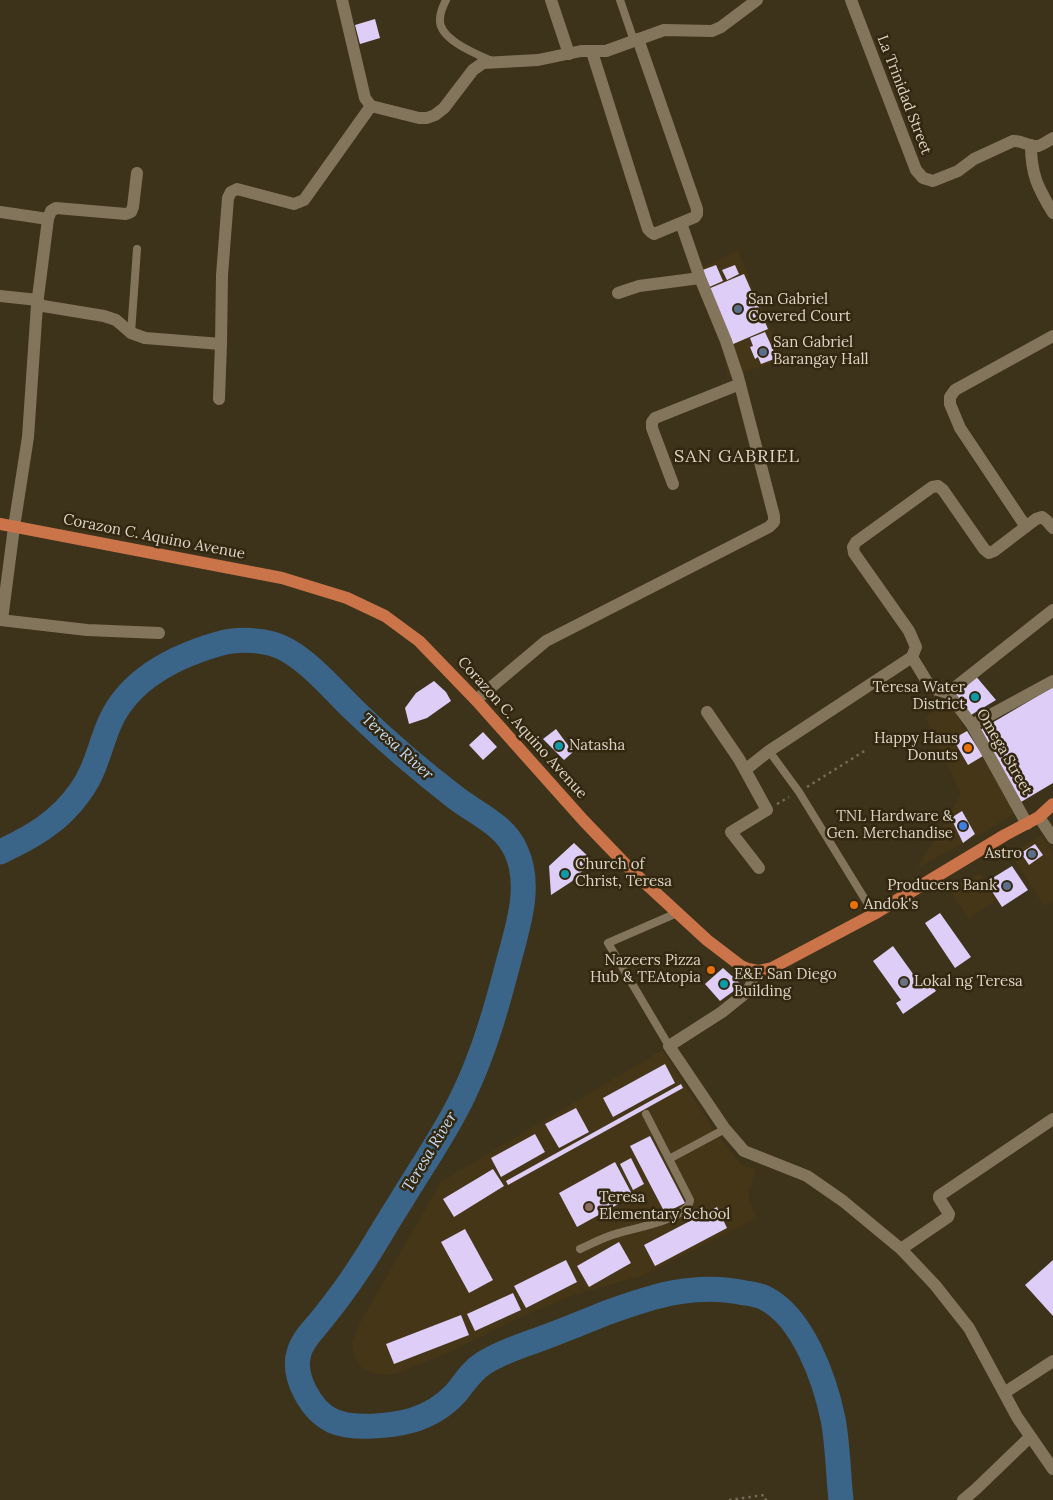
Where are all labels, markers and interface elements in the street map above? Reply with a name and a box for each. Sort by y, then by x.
street label: La Trinidad Street [873,33,935,157]
place label: San Gabriel Covered Court [748,291,851,326]
marker: San Gabriel Covered Court [732,303,744,315]
place label: San Gabriel Barangay Hall [773,334,869,369]
marker: San Gabriel Barangay Hall [757,346,769,358]
district label: SAN GABRIEL [673,446,801,468]
street label: Corazon C. Aquino Avenue [62,511,246,563]
street label: Corazon C. Aquino Avenue [453,653,591,803]
place label: Teresa Water District [872,679,965,714]
marker: Teresa Water District [969,691,981,703]
street label: Omega Street [972,706,1036,798]
water label: Teresa River [357,710,437,784]
place label: Happy Haus Donuts [874,730,958,765]
place label: Natasha [569,737,625,755]
marker: Natasha [553,740,565,752]
marker: Happy Haus Donuts [962,742,974,754]
place label: TNL Hardware & Gen. Merchandise [826,808,953,843]
marker: TNL Hardware & Gen. Merchandise [957,820,969,832]
place label: Astro [985,845,1022,863]
marker: Astro [1026,848,1038,860]
place label: Church of Christ, Teresa [575,856,672,891]
marker: Church of Christ, Teresa [559,868,571,880]
place label: Producers Bank [887,877,997,895]
marker: Producers Bank [1001,880,1013,892]
place label: Andok's [864,896,918,914]
marker: Andok's [848,899,860,911]
place label: Nazeers Pizza Hub & TEAtopia [590,952,701,987]
marker: Nazeers Pizza Hub & TEAtopia [705,964,717,976]
place label: E&E San Diego Building [734,966,837,1001]
place label: Lokal ng Teresa [914,973,1023,991]
marker: Lokal ng Teresa [898,976,910,988]
marker: E&E San Diego Building [718,978,730,990]
water label: Teresa River [399,1108,461,1196]
place label: Teresa Elementary School [599,1189,730,1224]
marker: Teresa Elementary School [583,1201,595,1213]

